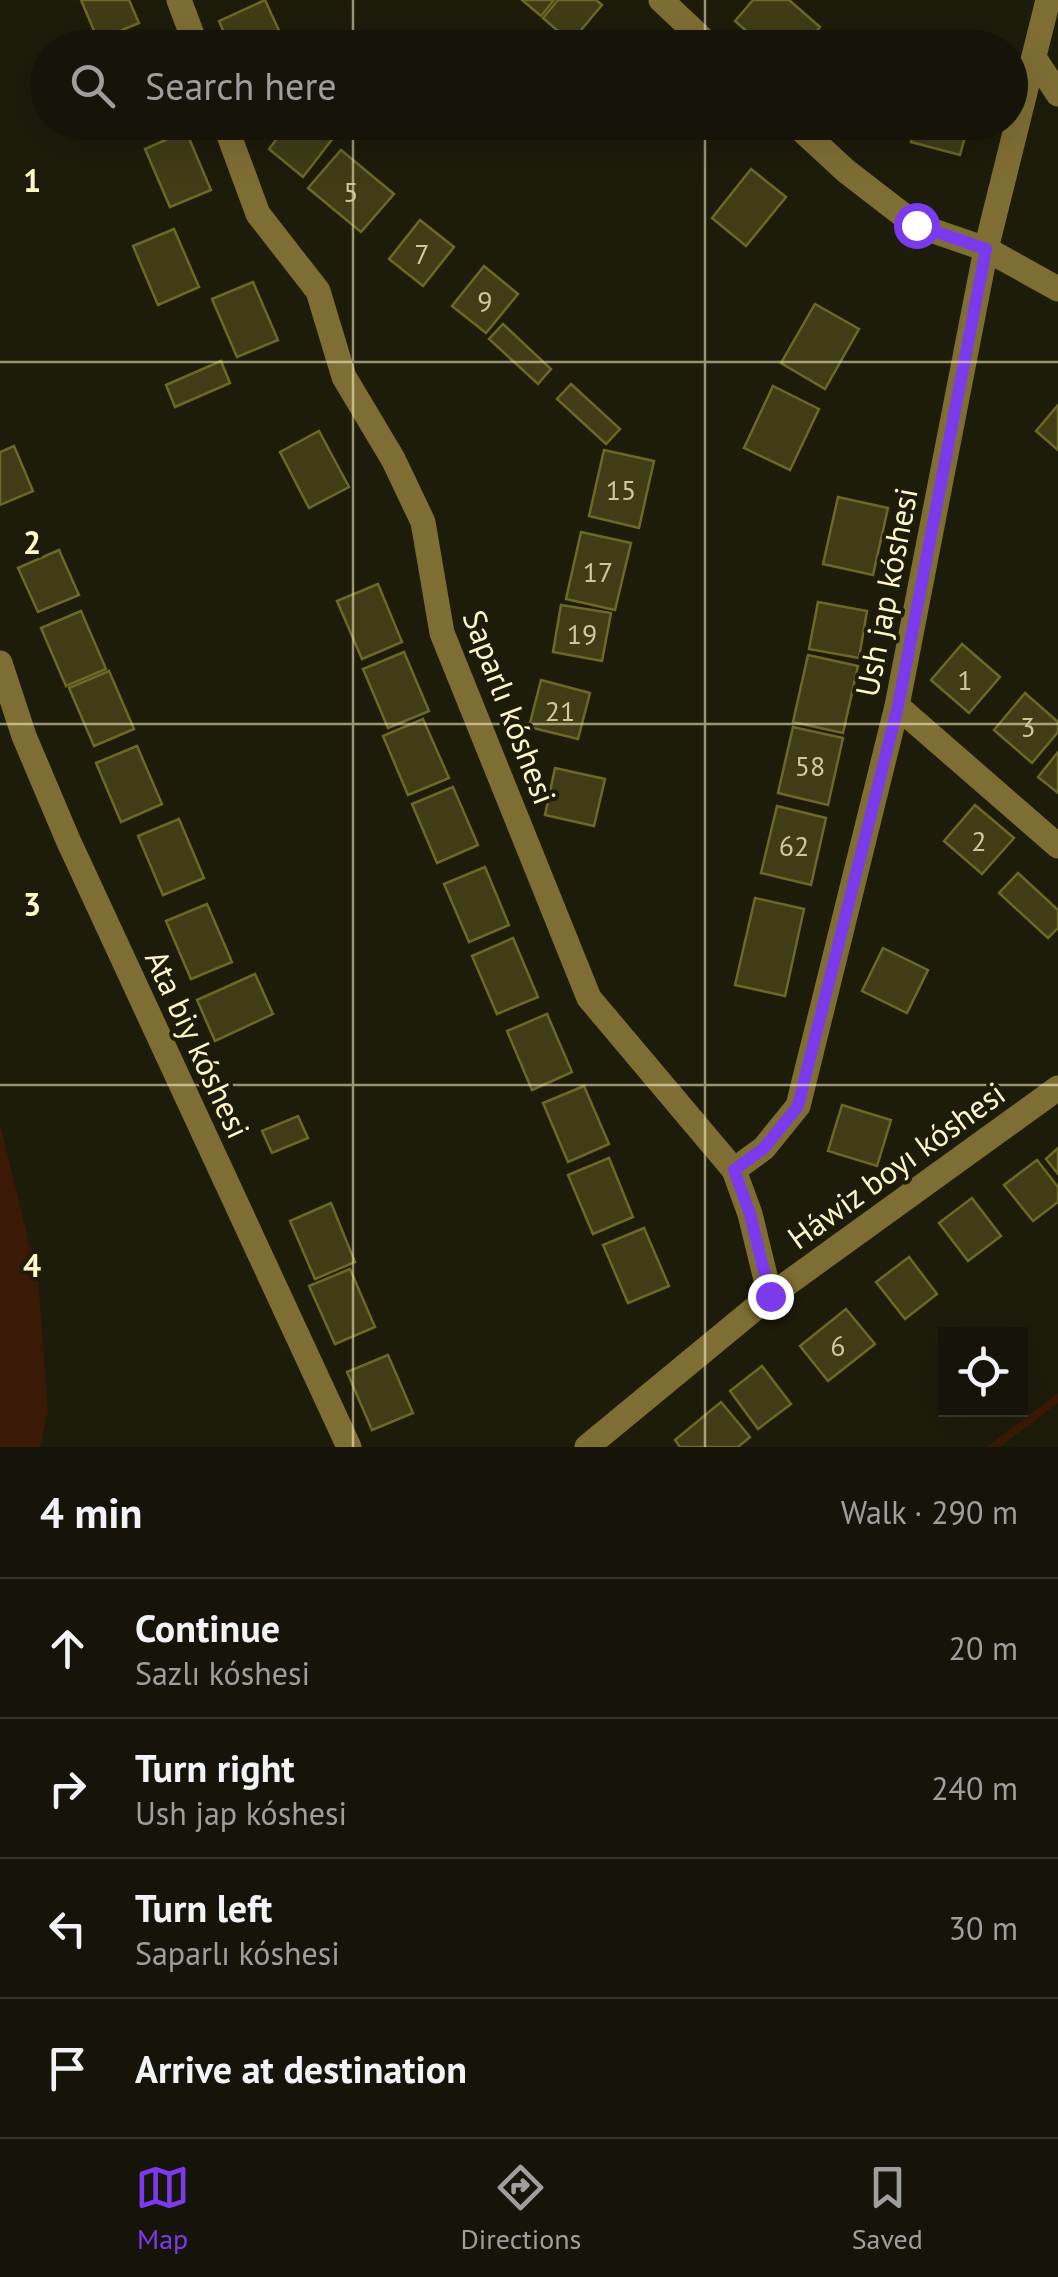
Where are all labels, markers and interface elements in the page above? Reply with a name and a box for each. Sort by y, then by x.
search box [30,30,1028,140]
icon: search [65,58,120,113]
text: Search here [145,61,337,110]
text: 1 [23,159,41,201]
house number: 5 [343,173,359,210]
route start [894,203,940,249]
house number: 7 [414,235,430,272]
house number: 9 [477,282,493,319]
house number: 15 [606,471,636,508]
street label: Ush jap kóshesi [845,484,927,700]
text: 2 [23,521,41,563]
house number: 17 [583,553,613,590]
street label: Saparlı kóshesi [454,604,566,810]
house number: 19 [567,615,597,652]
house number: 1 [957,661,973,698]
house number: 21 [545,692,575,729]
house number: 3 [1020,708,1036,745]
house number: 58 [795,747,825,784]
house number: 2 [971,822,987,859]
house number: 62 [779,827,809,864]
text: 3 [23,883,41,925]
street label: Ata biy kóshesi [136,943,260,1145]
street label: Háwiz boyı kóshesi [779,1072,1013,1258]
text: 4 [23,1244,41,1286]
route end [748,1274,794,1320]
house number: 6 [830,1327,846,1364]
map controls [938,1327,1028,1417]
button: locate [938,1327,1028,1417]
text: 4 min [40,1485,142,1540]
text: Walk · 290 m [841,1491,1018,1533]
text: Continue [135,1603,280,1652]
icon: ahead [40,1621,95,1676]
text: 20 m [949,1627,1018,1669]
text: Sazlı kóshesi [135,1652,310,1694]
text: Turn right [135,1743,295,1792]
icon: right [40,1761,95,1816]
text: 240 m [931,1767,1018,1809]
text: Ush jap kóshesi [135,1792,347,1834]
text: Turn left [135,1883,272,1932]
icon: left [40,1901,95,1956]
text: 30 m [949,1907,1018,1949]
text: Saparlı kóshesi [135,1932,340,1974]
icon: arrive [40,2041,95,2096]
text: Arrive at destination [135,2044,467,2093]
tab: Map [135,2160,190,2257]
tab: Directions [460,2160,581,2257]
tab: Saved [852,2160,923,2257]

